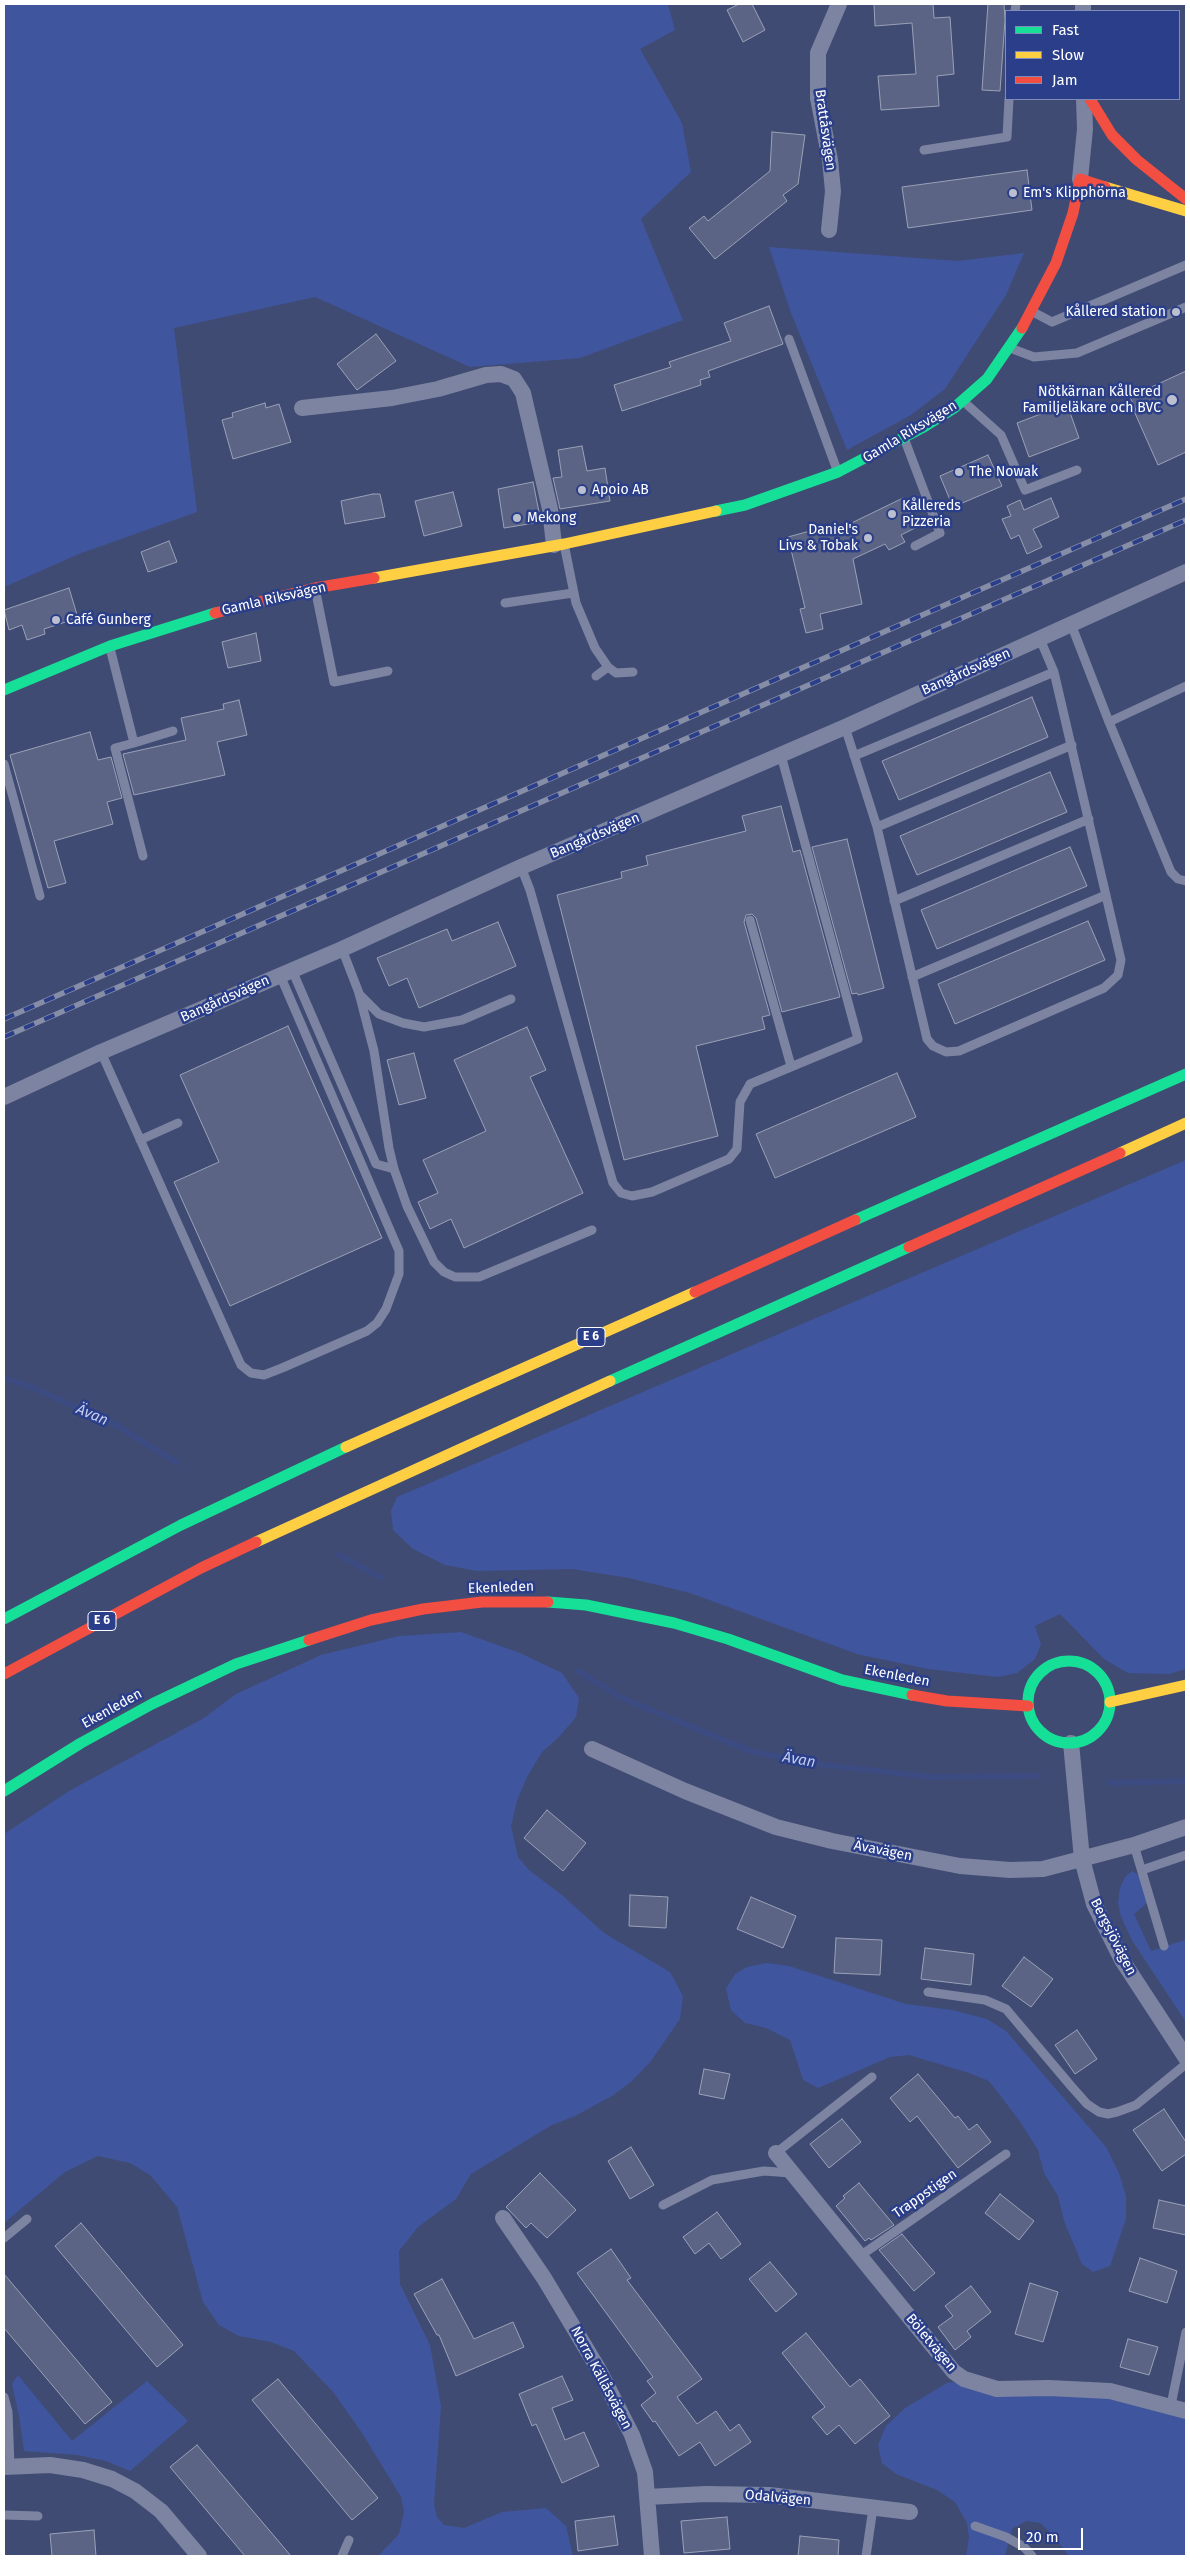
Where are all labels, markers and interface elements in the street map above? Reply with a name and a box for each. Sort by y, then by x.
legend [1005,10,1180,100]
text: Fast [1052,21,1079,39]
text: Slow [1052,46,1084,64]
text: Jam [1052,71,1078,89]
street label: Brattåsvägen [811,88,839,172]
place label: Em's Klipphörna [1023,185,1126,201]
marker: Em's Klipphörna [1007,187,1019,199]
place label: Kållered station [1065,304,1166,320]
marker: Kållered station [1170,306,1182,318]
place label: Nötkärnan Kållered Familjeläkare och BVC [1023,384,1161,417]
marker: Nötkärnan Kållered Familjeläkare och BVC [1165,393,1179,407]
street label: Gamla Riksvägen [860,397,960,467]
place label: The Nowak [969,464,1038,480]
marker: The Nowak [953,466,965,478]
place label: Apoio AB [592,482,649,498]
marker: Apoio AB [576,484,588,496]
place label: Kållereds Pizzeria [902,498,961,530]
marker: Kållereds Pizzeria [886,508,898,520]
place label: Mekong [527,510,576,526]
marker: Mekong [511,512,523,524]
place label: Daniel's Livs & Tobak [779,522,858,554]
marker: Daniel's Livs & Tobak [862,532,874,544]
street label: Gamla Riksvägen [220,579,328,619]
place label: Café Gunberg [66,612,151,628]
marker: Café Gunberg [50,614,62,626]
street label: Bangårdsvägen [919,645,1013,699]
street label: Bangårdsvägen [548,810,642,862]
street label: Bangårdsvägen [178,972,272,1026]
road number: E 6 [577,1328,605,1346]
water label: Ävan [73,1400,111,1430]
street label: Ekenleden [468,1578,534,1598]
road number: E 6 [88,1612,116,1630]
street label: Ekenleden [863,1661,931,1691]
street label: Ekenleden [79,1686,145,1732]
water label: Ävan [781,1748,817,1772]
street label: Ävavägen [852,1837,914,1865]
street label: Bergsjövägen [1086,1896,1140,1978]
street label: Trappstigen [890,2166,960,2222]
street label: Böletvägen [902,2311,960,2375]
street label: Norra Källåsvägen [567,2324,635,2432]
street label: Odalvägen [744,2487,812,2509]
scale bar [1020,2518,1085,2550]
text: 20 m [1026,2528,1059,2546]

